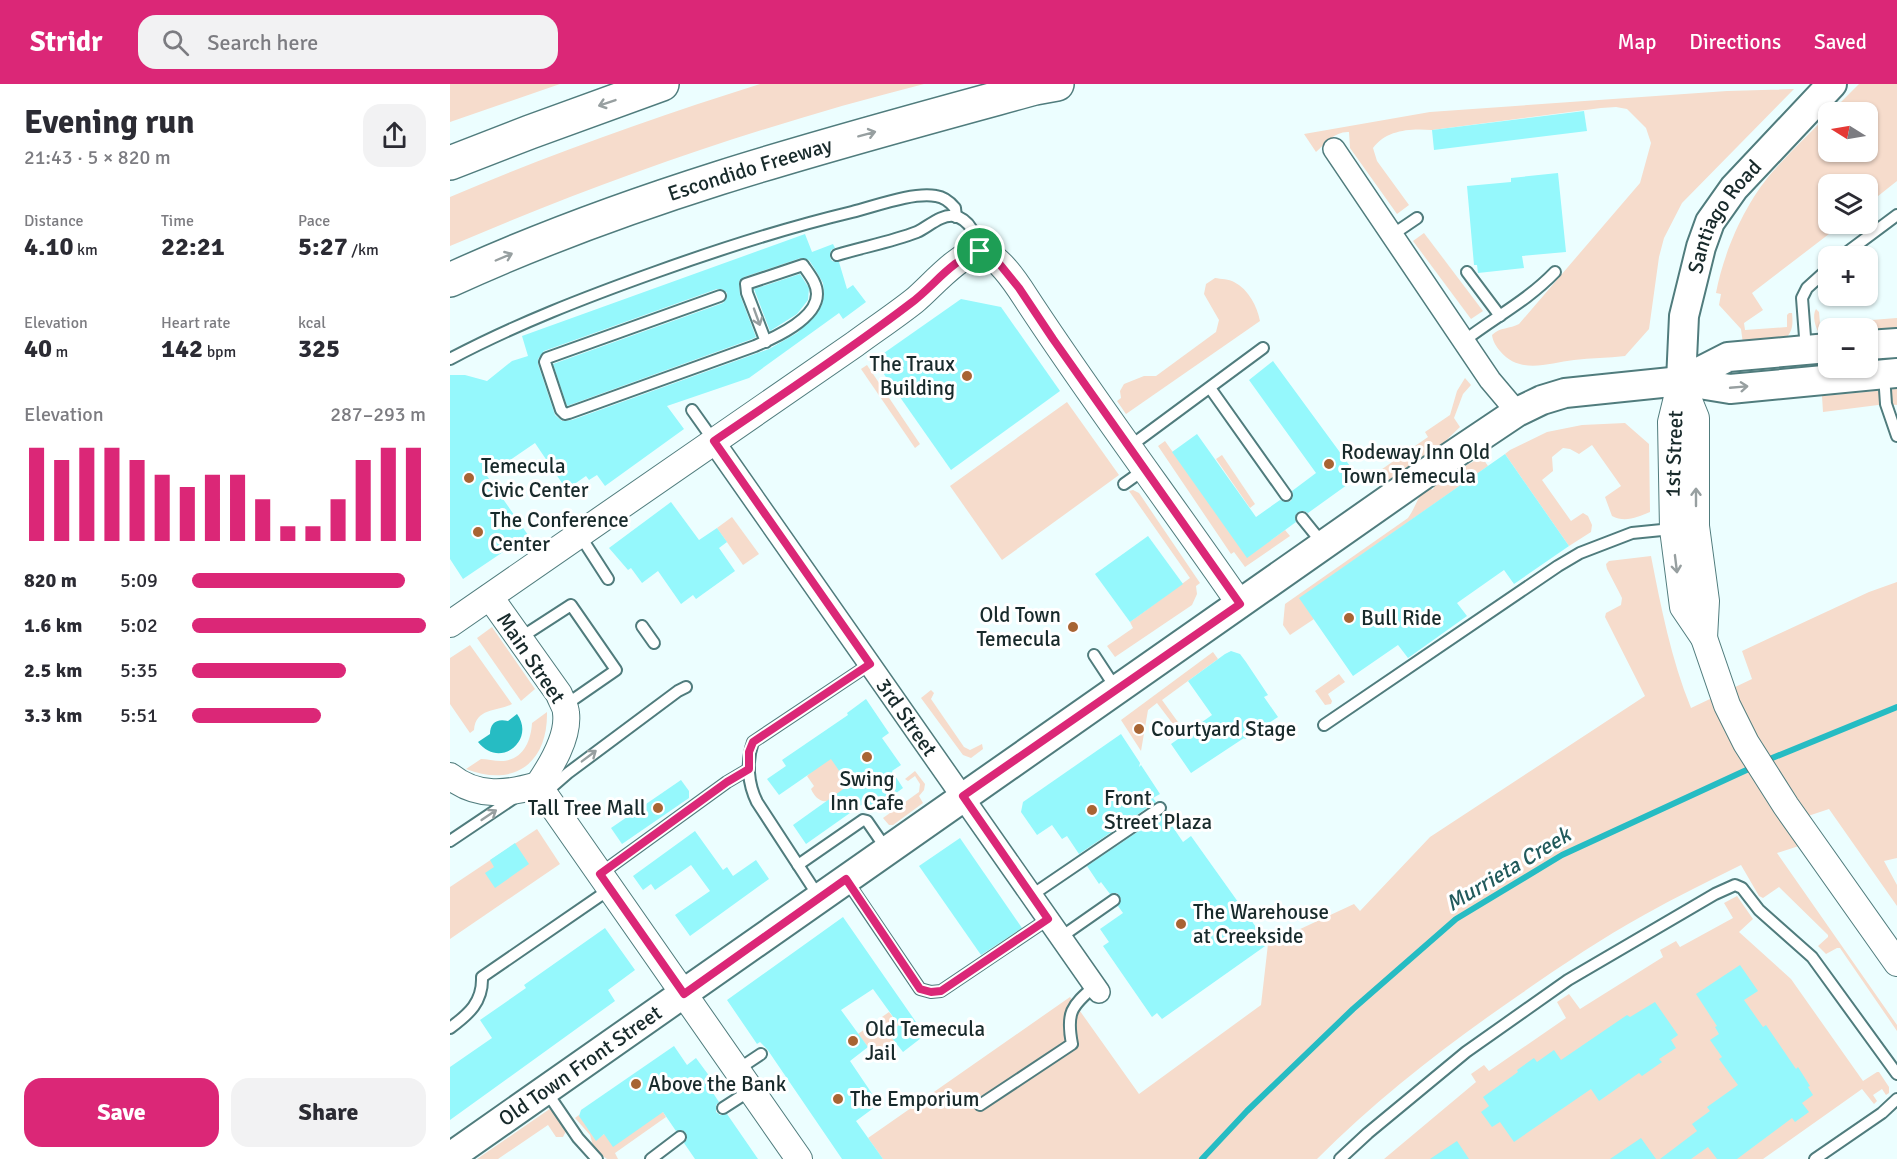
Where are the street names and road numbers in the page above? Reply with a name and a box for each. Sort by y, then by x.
street label: Escondido Freeway [664,132,835,207]
street label: Santiago Road [1682,154,1767,276]
street label: 1st Street [1659,410,1689,498]
street label: Main Street [491,608,571,708]
street label: 3rd Street [870,673,943,761]
street label: Old Town Front Street [494,1000,667,1132]

